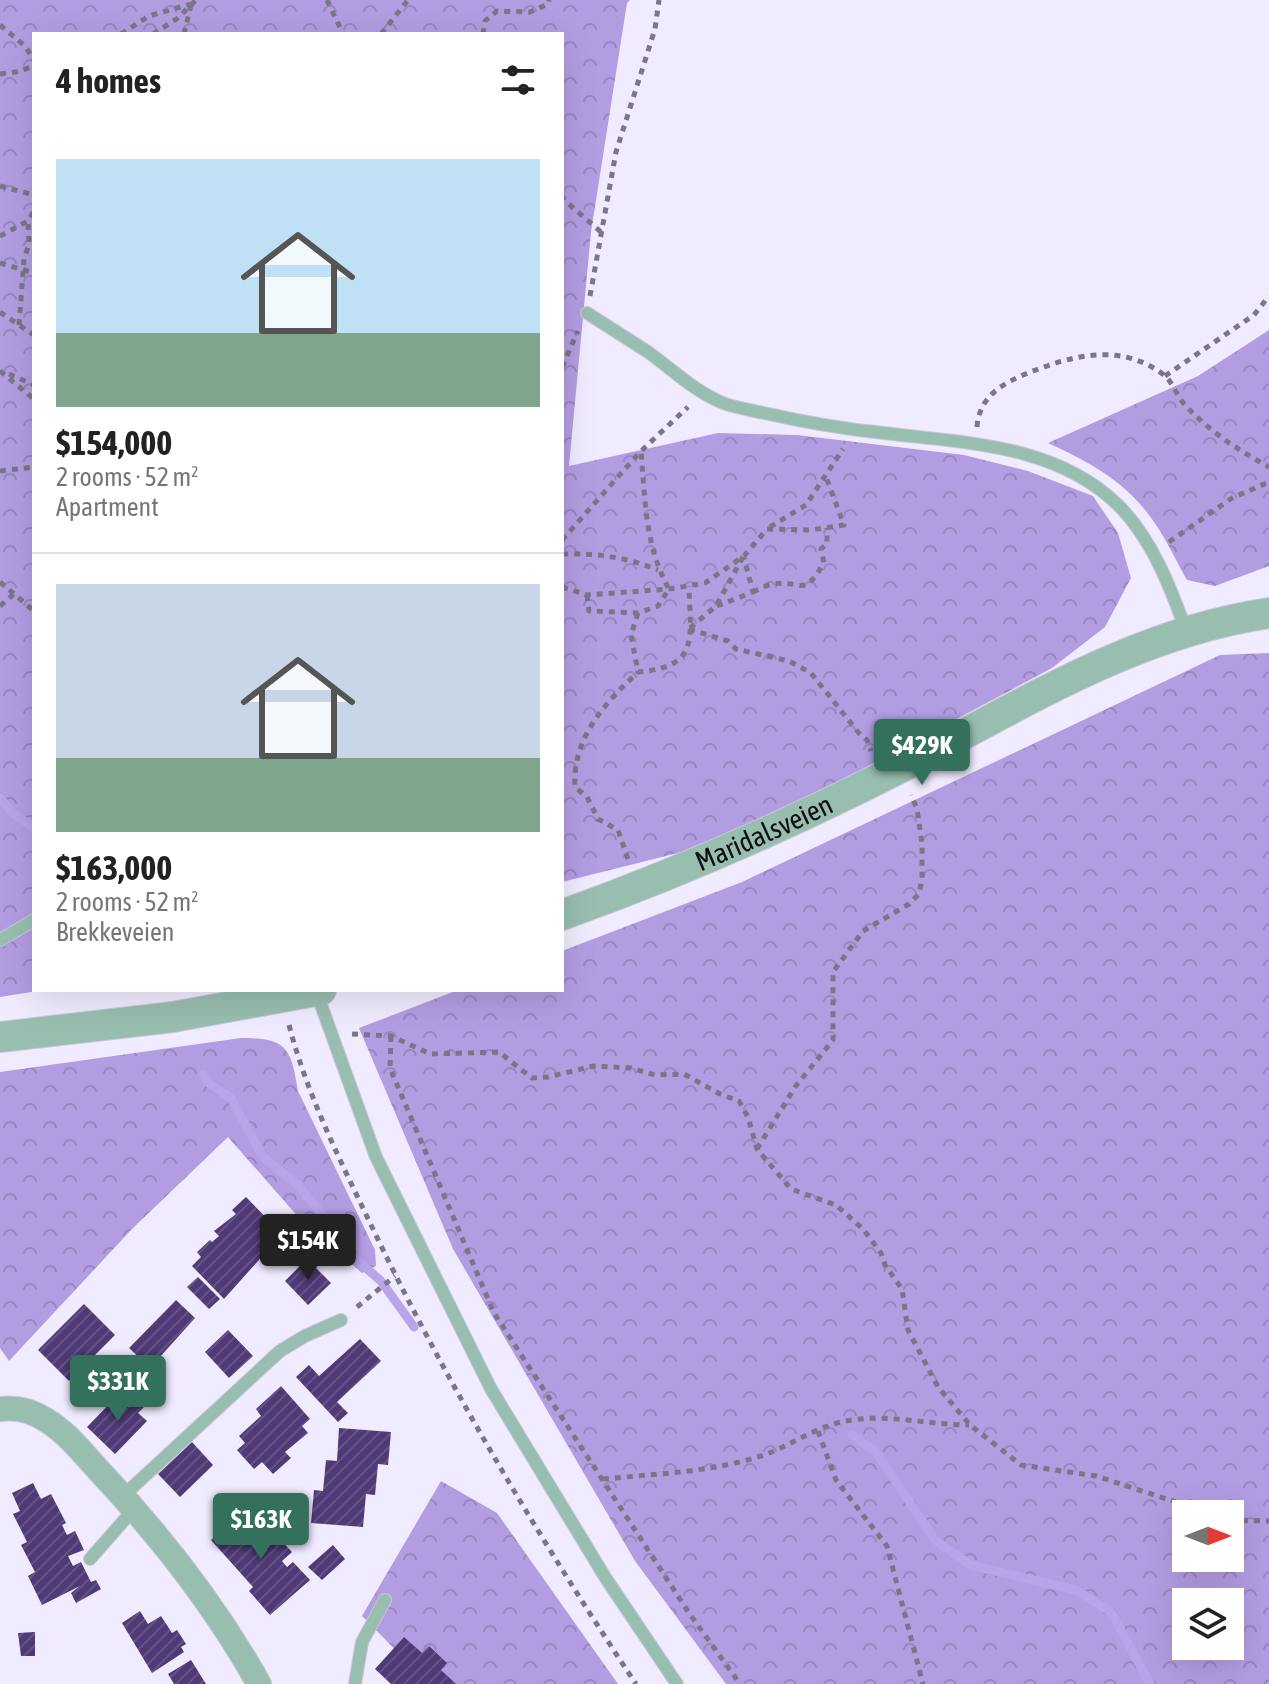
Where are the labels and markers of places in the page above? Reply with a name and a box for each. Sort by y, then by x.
pin: $429K [866,719,978,787]
pin: $154K [252,1214,364,1282]
pin: $331K [62,1355,174,1423]
pin: $163K [205,1493,317,1561]

